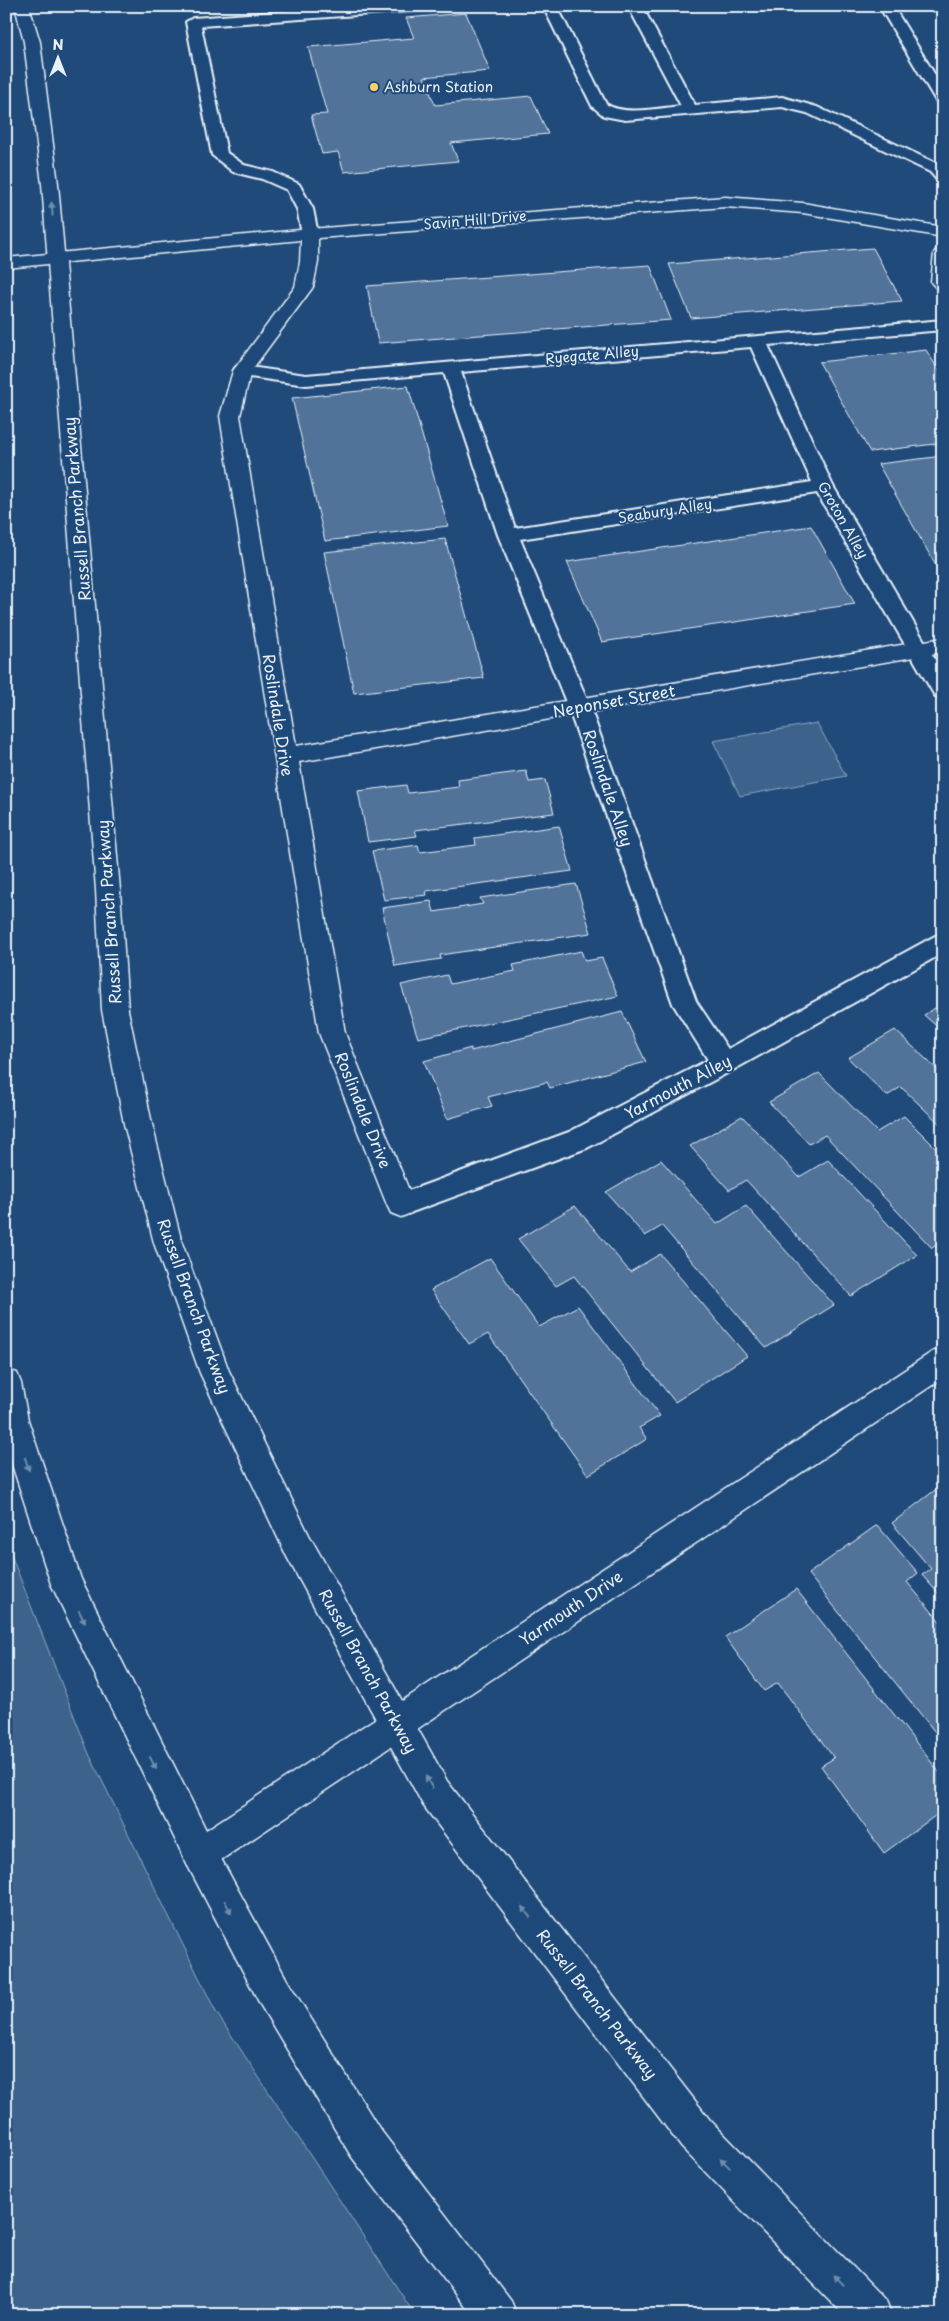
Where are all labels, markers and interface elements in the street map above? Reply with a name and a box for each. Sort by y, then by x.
north arrow [32,32,82,82]
text: N [52,34,64,55]
place label: Ashburn Station [384,76,493,97]
marker: Ashburn Station [368,81,380,93]
one-way arrow [48,201,56,217]
street label: Savin Hill Drive [423,205,527,234]
street label: Ryegate Alley [544,340,640,369]
street label: Russell Branch Parkway [56,416,96,602]
street label: Groton Alley [813,477,874,562]
street label: Seabury Alley [616,493,713,528]
street label: Roslindale Drive [257,652,301,778]
street label: Neponset Street [551,677,677,723]
street label: Roslindale Alley [578,726,640,850]
street label: Russell Branch Parkway [90,819,126,1005]
street label: Roslindale Drive [330,1048,398,1171]
street label: Yarmouth Alley [620,1048,735,1124]
street label: Russell Branch Parkway [152,1215,238,1397]
one-way arrow [24,1457,32,1472]
street label: Yarmouth Drive [514,1564,627,1651]
street label: Russell Branch Parkway [314,1584,424,1757]
one-way arrow [78,1609,87,1624]
one-way arrow [149,1756,157,1770]
one-way arrow [425,1775,433,1790]
one-way arrow [224,1900,232,1914]
one-way arrow [521,1906,532,1919]
street label: Russell Branch Parkway [531,1923,664,2084]
one-way arrow [719,2157,731,2169]
one-way arrow [832,2274,844,2286]

